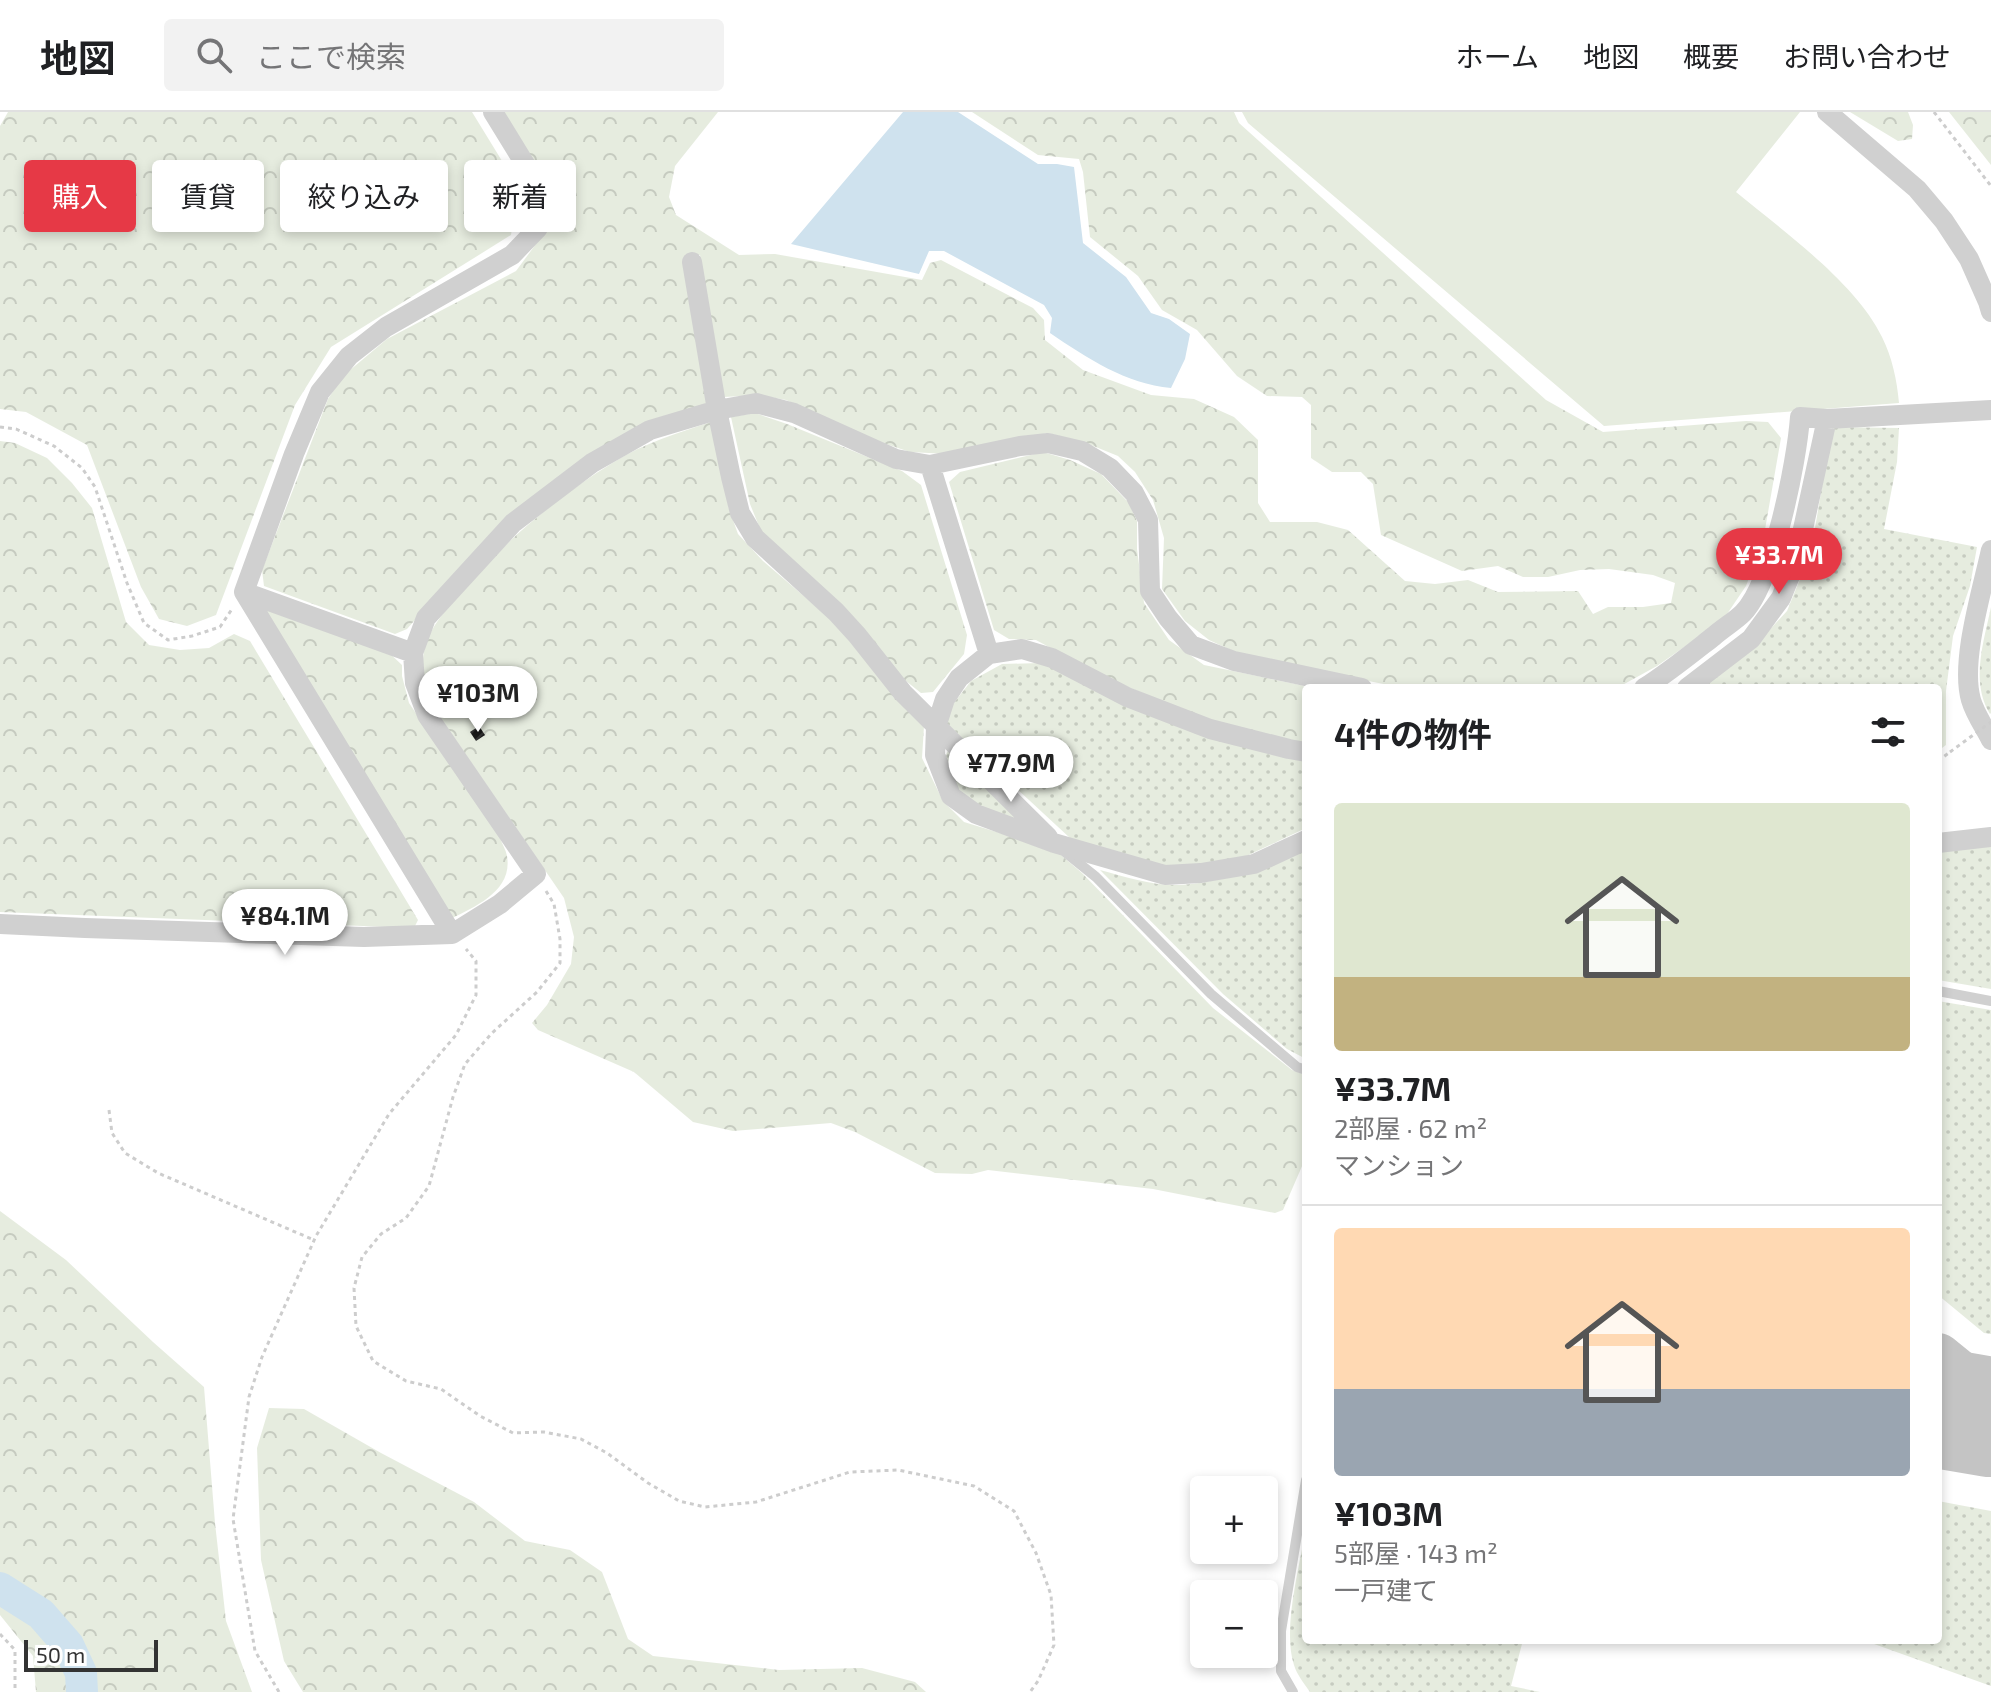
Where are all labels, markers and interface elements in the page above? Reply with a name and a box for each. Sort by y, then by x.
search box [164,19,724,91]
icon: search [192,33,236,77]
text: 地図 [40,34,116,80]
text: ここで検索 [256,38,406,74]
text: ホーム [1456,39,1539,73]
text: 地図 [1583,39,1639,73]
text: 概要 [1683,39,1739,73]
text: お問い合わせ [1783,39,1951,73]
chip: 購入 [24,160,136,232]
chip: 賃貸 [152,160,264,232]
chip: 絞り込み [280,160,448,232]
chip: 新着 [464,160,576,232]
pin: ¥33.7M [1714,528,1844,596]
text: ¥33.7M [1734,538,1824,569]
pin: ¥103M [422,666,534,734]
text: ¥103M [436,676,520,707]
icon: filters [1866,710,1910,754]
text: 4件の物件 [1334,713,1492,754]
pin: ¥77.9M [946,736,1076,804]
text: ¥77.9M [966,746,1056,777]
icon: home [1550,855,1694,999]
pin: ¥84.1M [220,889,350,957]
text: ¥84.1M [240,899,330,930]
text: ¥33.7M [1334,1067,1451,1108]
text: 2部屋 · 62 m² [1334,1112,1487,1143]
text: マンション [1334,1149,1464,1180]
icon: home [1550,1280,1694,1424]
map controls [1190,1476,1278,1668]
button: + [1190,1476,1278,1564]
text: ¥103M [1334,1492,1443,1533]
text: 5部屋 · 143 m² [1334,1537,1498,1568]
text: 一戸建て [1334,1574,1438,1605]
button: − [1190,1580,1278,1668]
scale bar [24,1636,158,1672]
text: 50 m [36,1641,85,1667]

